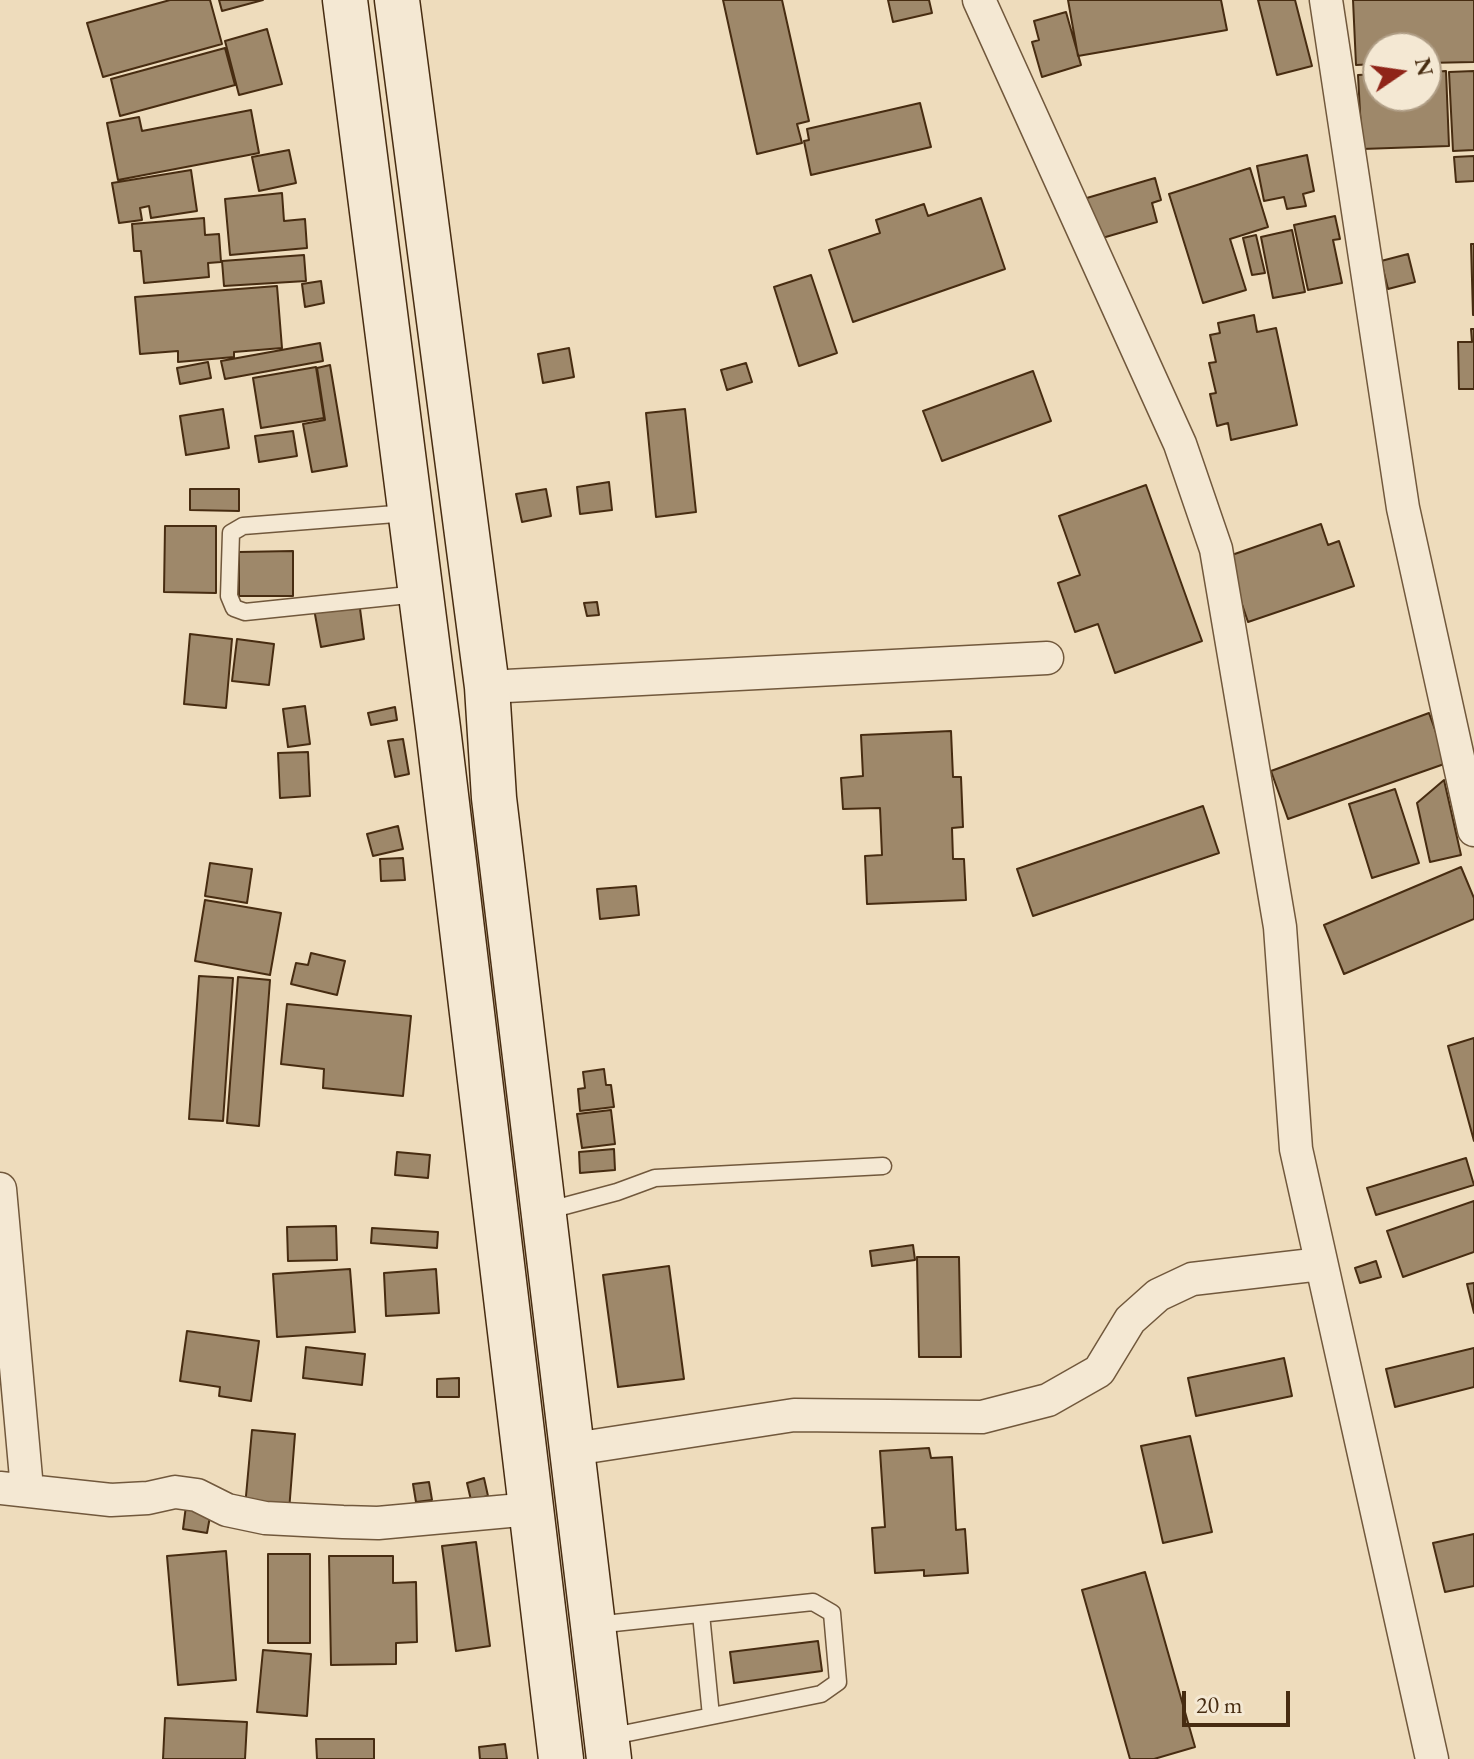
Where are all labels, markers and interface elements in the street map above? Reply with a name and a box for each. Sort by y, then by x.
north arrow [1362,32,1442,112]
text: N [1408,55,1440,79]
scale bar [1186,1675,1294,1725]
text: 20 m [1196,1689,1243,1720]

